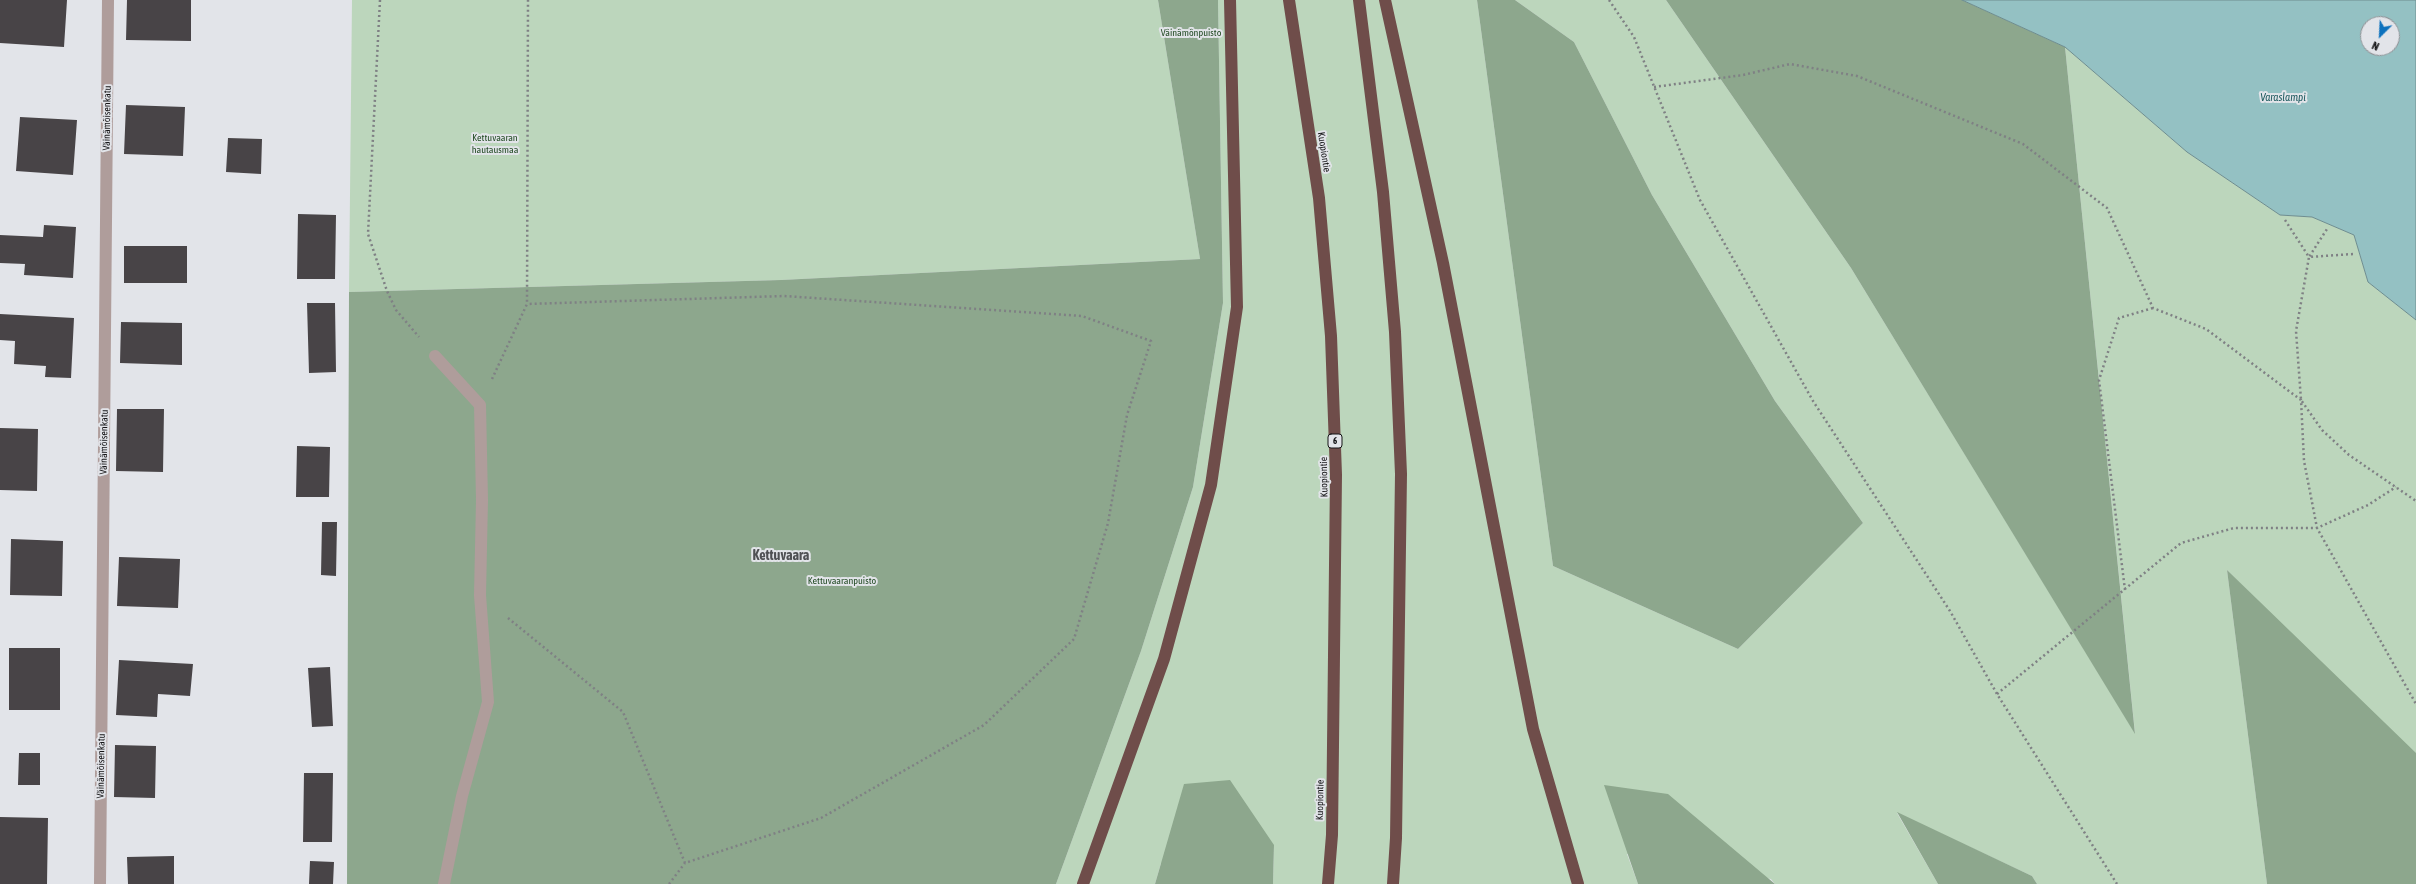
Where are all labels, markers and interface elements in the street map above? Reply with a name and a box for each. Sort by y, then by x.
north arrow [2360,16,2400,56]
park label: Väinämönpuisto [1161,27,1221,39]
text: N [2370,39,2381,53]
street label: Väinämöisenkatu [100,85,114,151]
water label: Varaslampi [2260,91,2306,105]
street label: Kuopiontie [1315,131,1333,173]
park label: Kettuvaaran hautausmaa [472,132,518,156]
street label: Väinämöisenkatu [97,409,111,475]
road number: 6 [1328,434,1342,448]
street label: Kuopiontie [1318,457,1330,497]
district label: Kettuvaara [753,548,809,564]
park label: Kettuvaaranpuisto [808,575,876,587]
street label: Väinämöisenkatu [94,733,108,799]
street label: Kuopiontie [1314,780,1326,820]

